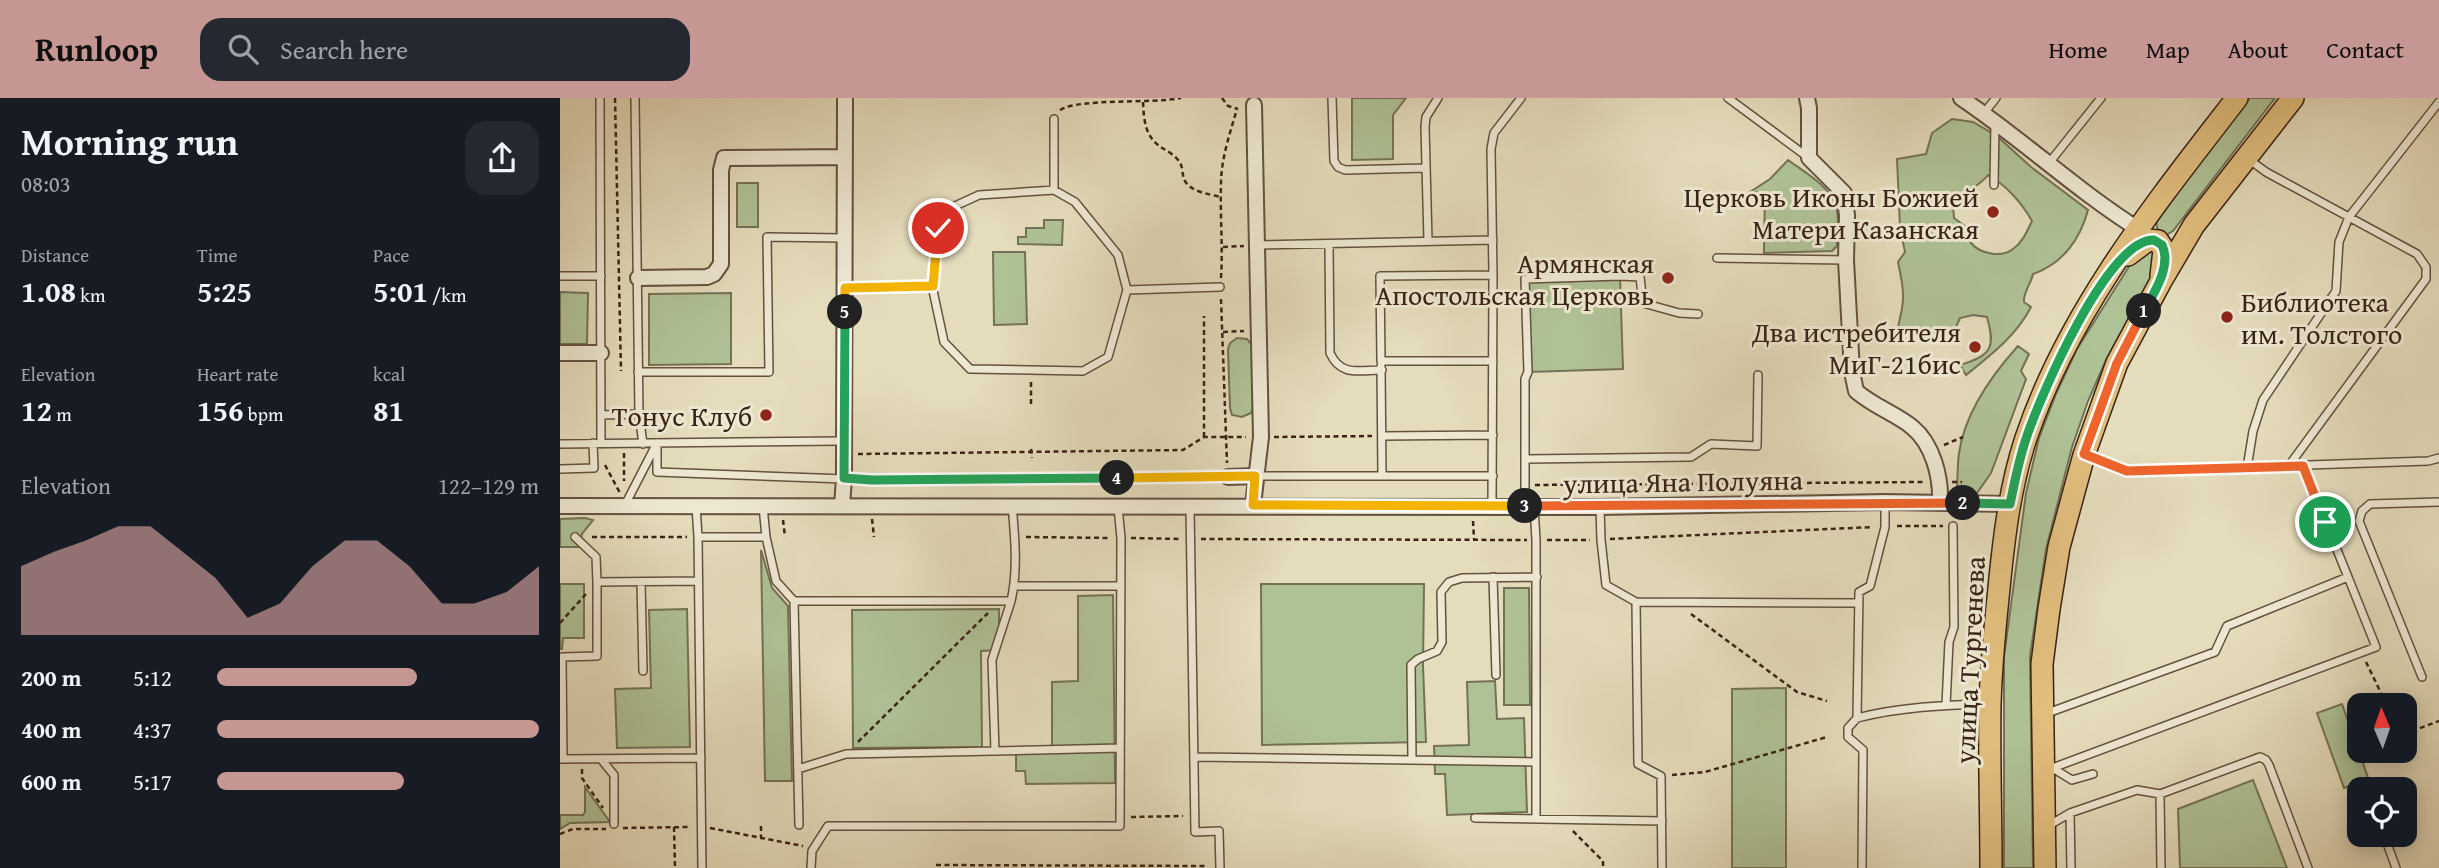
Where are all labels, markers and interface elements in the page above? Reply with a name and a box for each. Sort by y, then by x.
search box [200,18,690,81]
text: Runloop [35,25,158,73]
icon: search [224,30,262,68]
text: Search here [280,30,408,69]
text: Home [2049,32,2108,67]
text: Map [2146,32,2190,67]
text: About [2228,32,2288,67]
text: Contact [2326,32,2404,67]
text: Morning run [21,113,238,169]
button: share [465,121,539,195]
text: 08:03 [21,167,71,200]
place label: Церковь Иконы Божией Матери Казанская [1684,176,1979,249]
pin [908,198,968,258]
marker: Церковь Иконы Божией Матери Казанская [1985,204,2001,220]
icon: check [919,209,957,247]
text: Distance [21,241,89,269]
text: Time [197,241,237,269]
text: Pace [373,241,410,269]
place label: Армянская Апостольская Церковь [1375,242,1654,315]
text: 1.08 [21,269,76,313]
text: 5:25 [197,269,252,313]
text: 5:01 [373,269,428,313]
marker: Армянская Апостольская Церковь [1660,270,1676,286]
text: km [76,281,105,309]
text: /km [428,281,466,309]
place label: Библиотека им. Толстого [2241,281,2402,354]
pin: 5 [828,294,862,330]
pin: 1 [2126,294,2162,328]
text: 1 [2139,296,2148,324]
text: 5 [840,297,849,325]
marker: Библиотека им. Толстого [2219,309,2235,325]
place label: Два истребителя МиГ-21бис [1751,311,1961,384]
marker: Два истребителя МиГ-21бис [1967,339,1983,355]
text: Elevation [21,360,95,388]
text: Heart rate [197,360,278,388]
text: kcal [373,360,405,388]
text: 12 [21,388,52,432]
text: 156 [197,388,244,432]
text: 81 [373,388,404,432]
place label: Тонус Клуб [612,395,752,436]
text: m [52,400,72,428]
text: bpm [244,400,283,428]
marker: Тонус Клуб [758,407,774,423]
street label: улица Яна Полуяна [1562,458,1804,504]
pin: 4 [1100,460,1134,496]
text: 4 [1112,463,1121,491]
text: Elevation [21,469,111,502]
text: 122–129 m [438,469,539,502]
pin: 2 [1946,486,1980,520]
pin: 3 [1508,488,1542,524]
text: 2 [1958,488,1967,516]
text: 3 [1520,491,1529,519]
pin [2295,492,2355,552]
icon: arrive [2306,503,2344,541]
street label: улица Тургенева [1943,554,1995,766]
text: 200 m [21,661,82,694]
text: 5:12 [133,661,172,694]
north arrow [2347,693,2417,763]
map controls [2347,693,2417,847]
text: 400 m [21,713,82,746]
text: 4:37 [133,713,172,746]
text: 600 m [21,765,82,798]
text: 5:17 [133,765,172,798]
button: locate [2347,777,2417,847]

